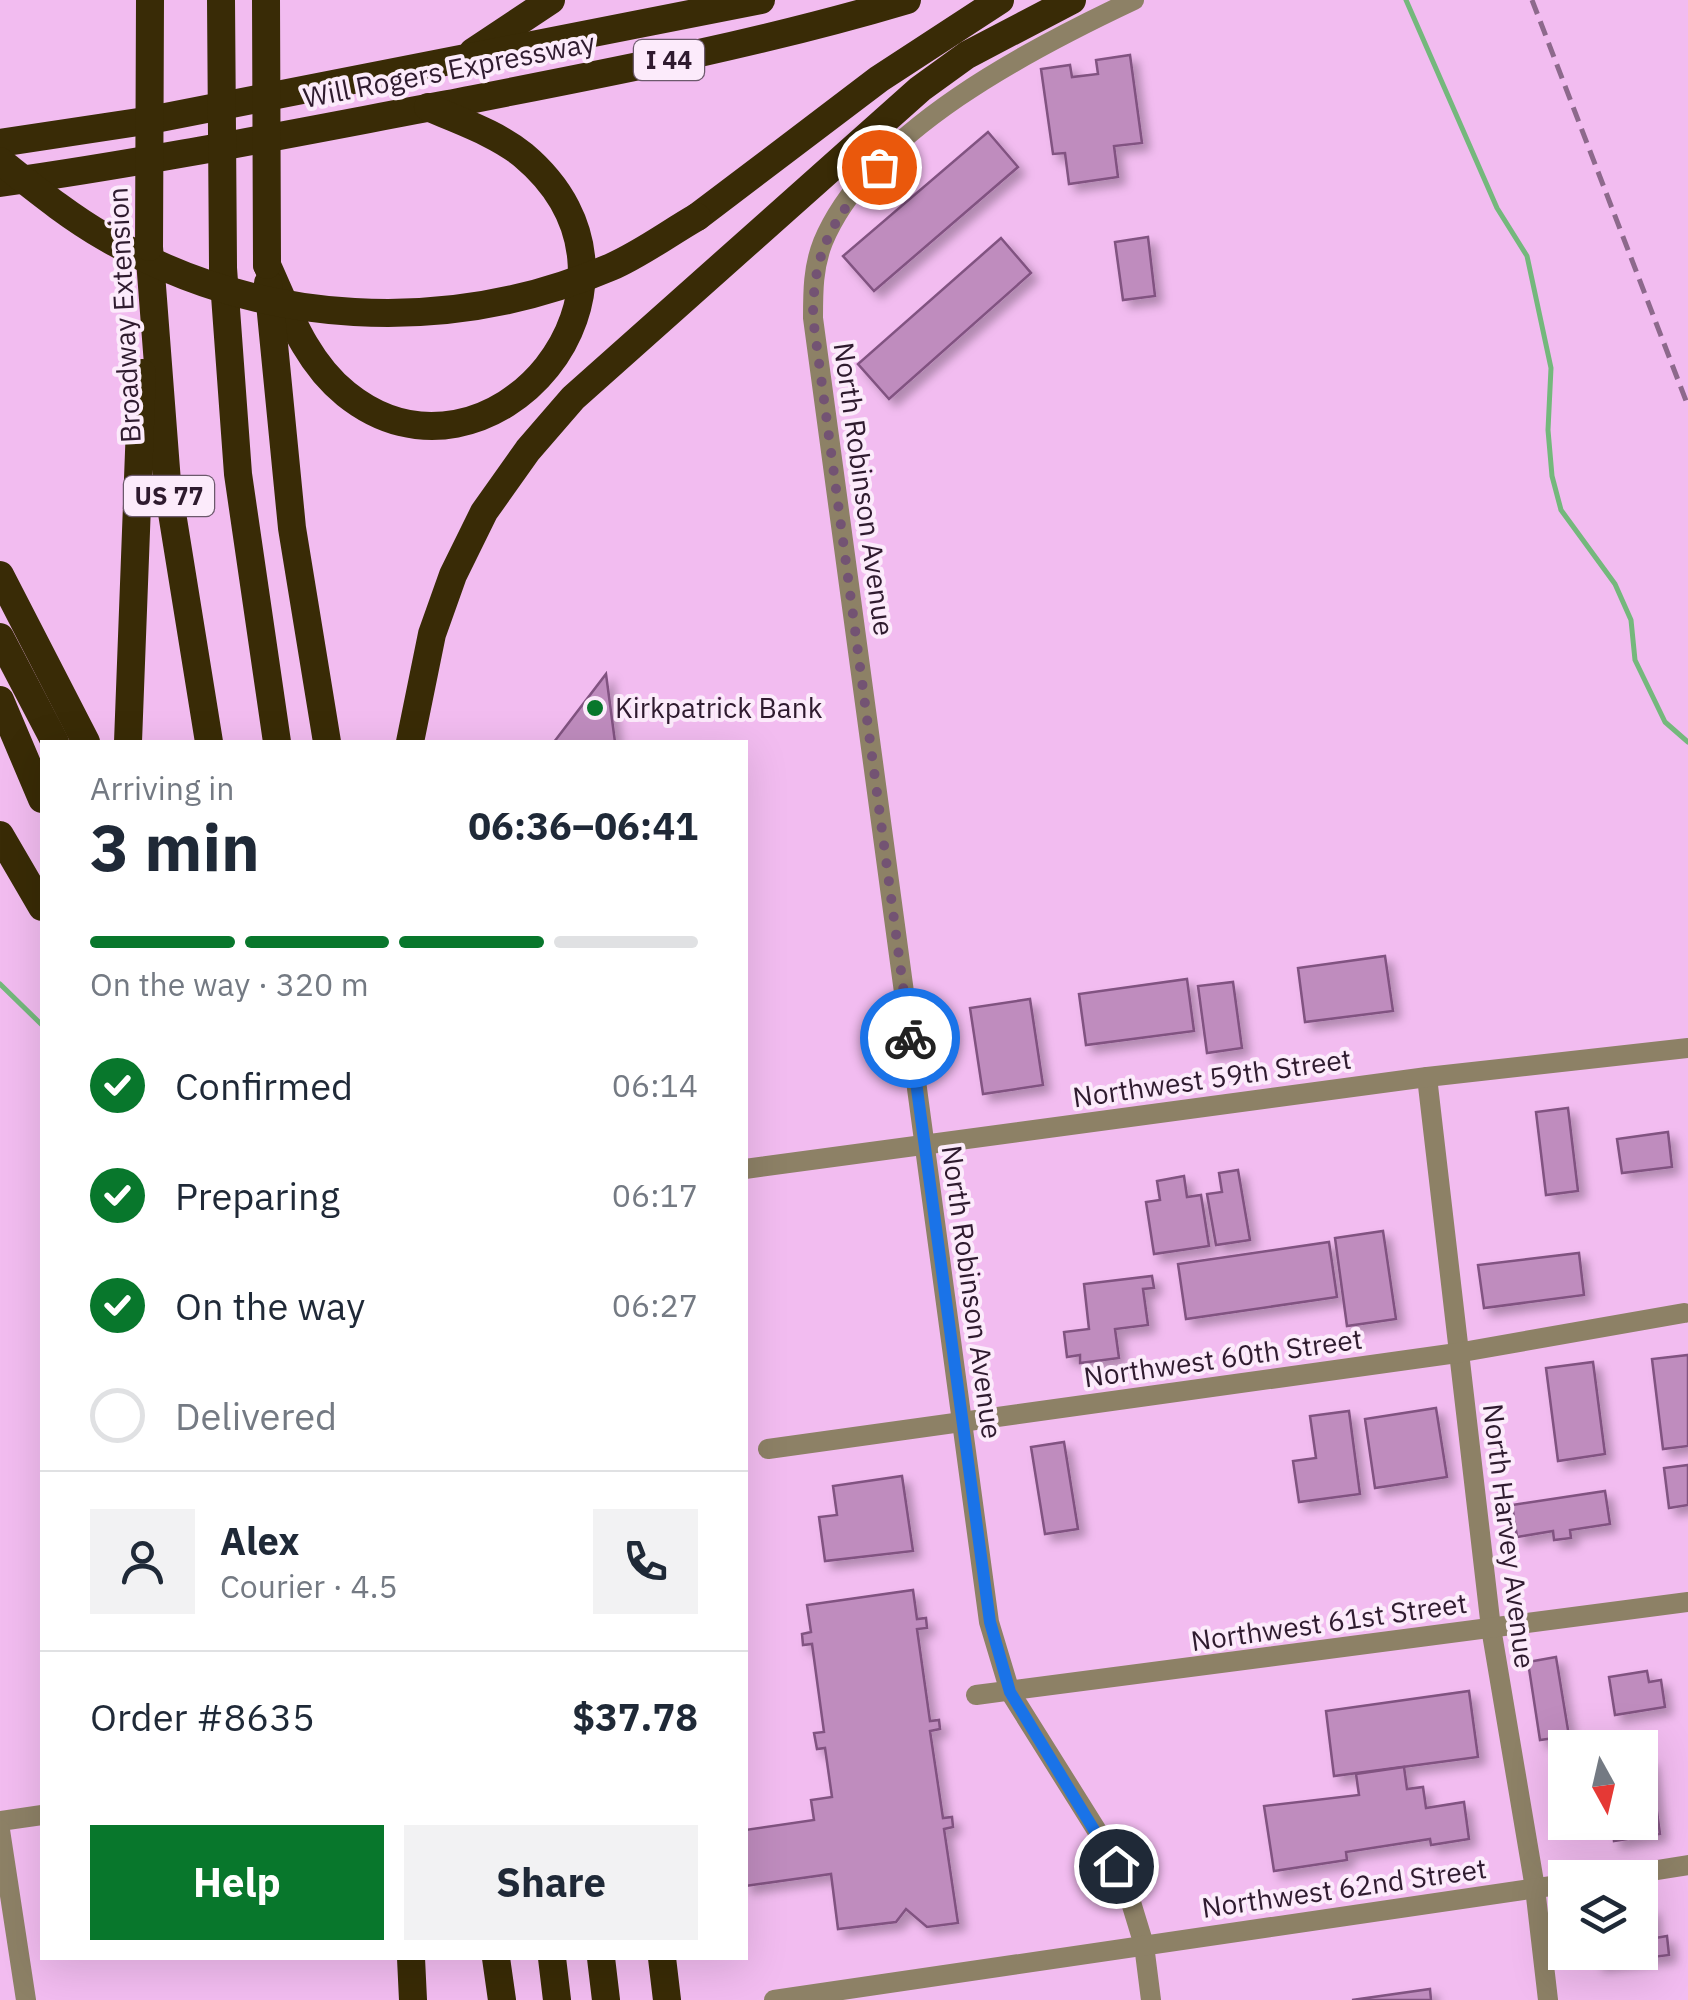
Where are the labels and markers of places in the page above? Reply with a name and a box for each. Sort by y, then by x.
pin [837,125,922,210]
place label: Kirkpatrick Bank [615,689,823,726]
marker: Kirkpatrick Bank [584,697,606,719]
pin [1074,1824,1159,1909]

